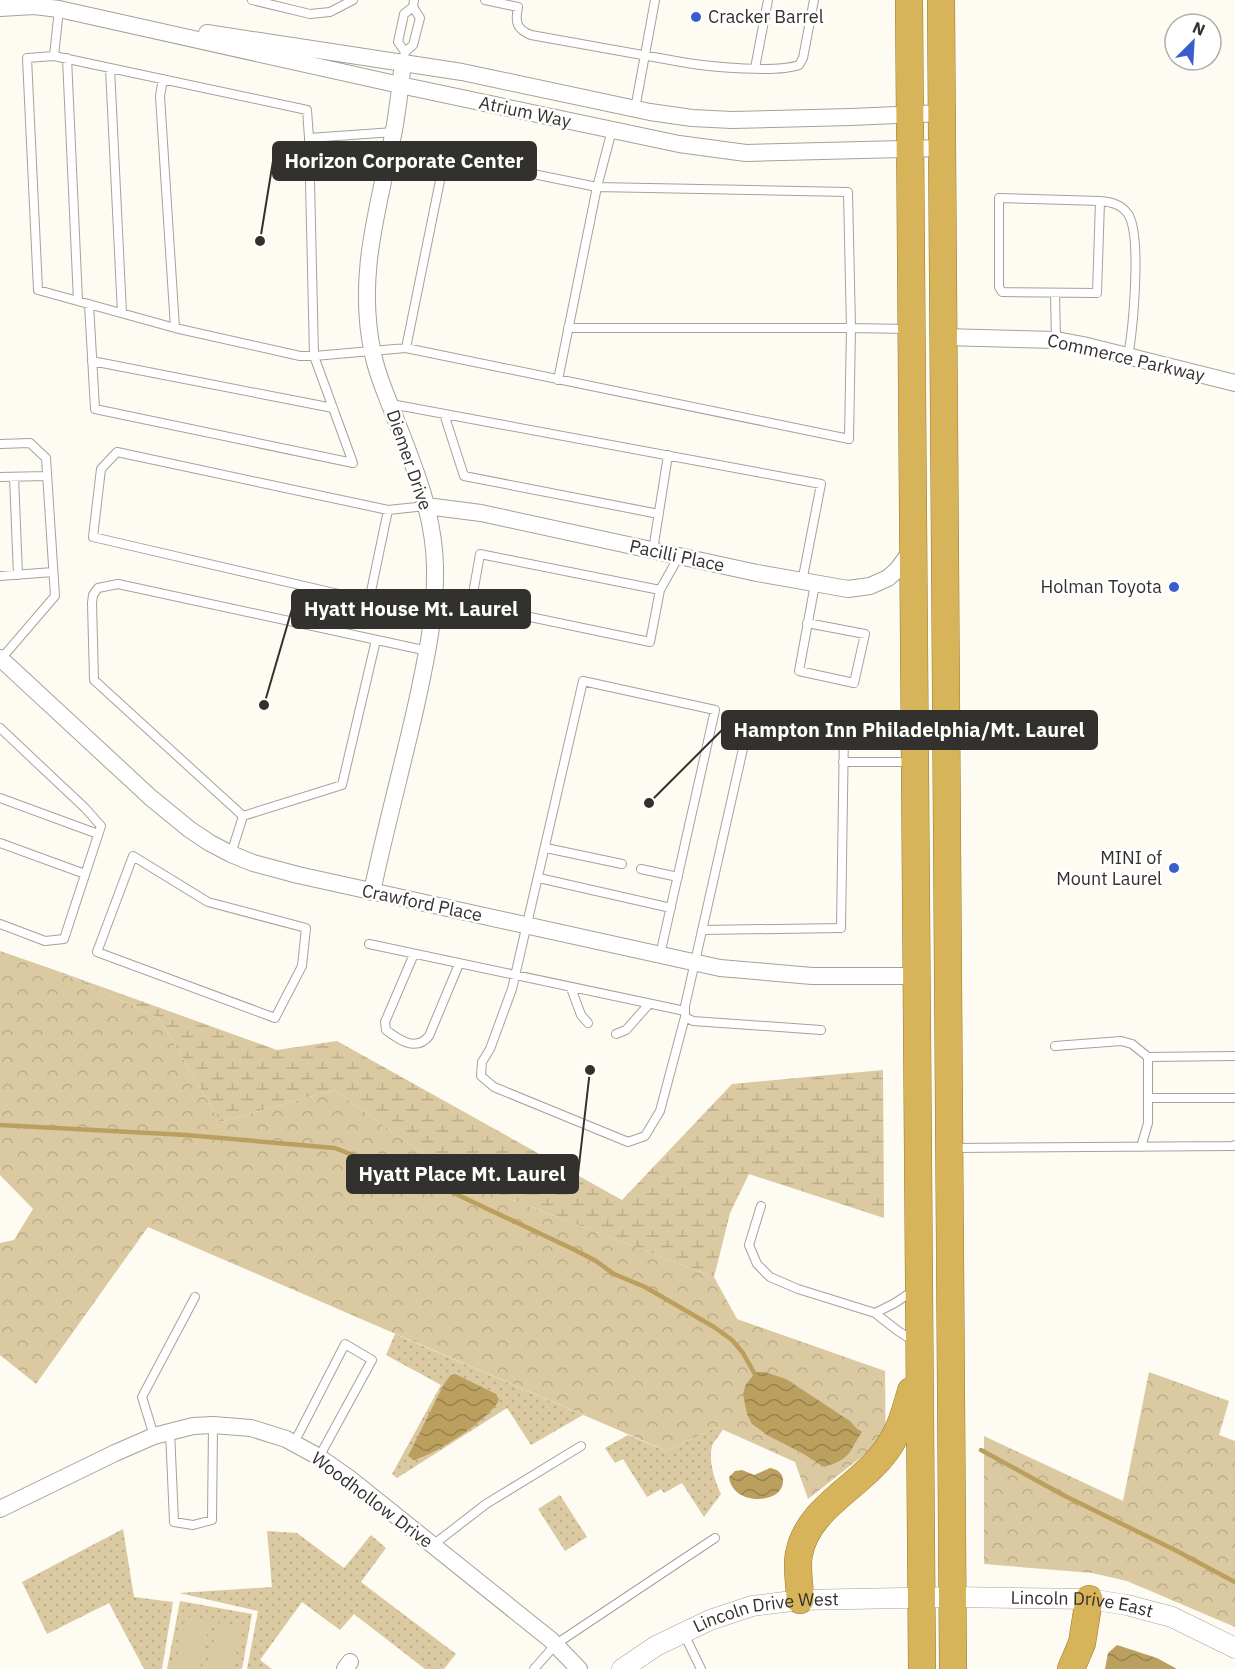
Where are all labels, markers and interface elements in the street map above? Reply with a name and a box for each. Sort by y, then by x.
place label: Cracker Barrel [708,5,824,28]
marker: Cracker Barrel [689,10,703,24]
north arrow [1163,12,1223,72]
text: N [1190,17,1208,40]
street label: Atrium Way [477,91,573,132]
callout: Horizon Corporate Center [273,142,536,180]
text: Horizon Corporate Center [284,147,524,174]
street label: Commerce Parkway [1045,328,1207,387]
street label: Diemer Drive [382,407,437,513]
street label: Pacilli Place [627,534,727,577]
place label: Holman Toyota [1040,575,1162,598]
marker: Holman Toyota [1167,580,1181,594]
callout: Hyatt House Mt. Laurel [292,590,530,628]
text: Hyatt House Mt. Laurel [304,595,518,622]
callout: Hampton Inn Philadelphia/Mt. Laurel [722,711,1097,749]
text: Hampton Inn Philadelphia/Mt. Laurel [733,716,1085,743]
place label: MINI of Mount Laurel [1056,846,1162,890]
marker: MINI of Mount Laurel [1167,861,1181,875]
street label: Crawford Place [360,879,484,927]
callout: Hyatt Place Mt. Laurel [347,1155,578,1193]
text: Hyatt Place Mt. Laurel [358,1160,566,1187]
street label: Woodhollow Drive [307,1446,438,1553]
street label: Lincoln Drive East [1011,1586,1156,1622]
street label: Lincoln Drive West [689,1587,839,1637]

